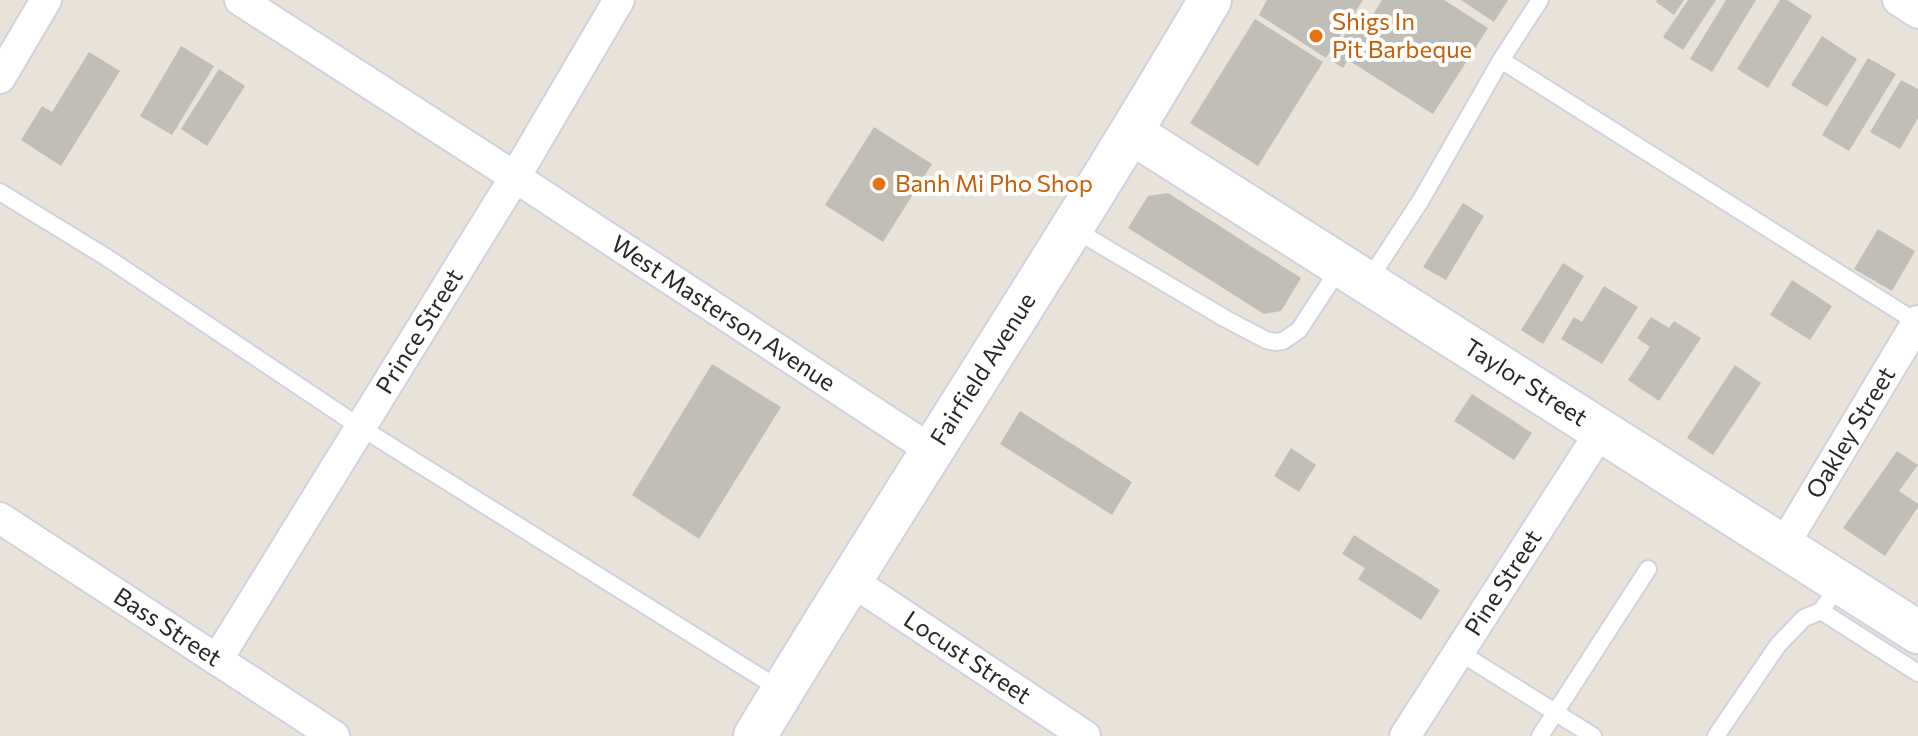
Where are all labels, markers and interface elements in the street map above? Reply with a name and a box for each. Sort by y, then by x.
place label: Shigs In Pit Barbeque [1332,6,1472,63]
marker: Shigs In Pit Barbeque [1307,27,1325,45]
place label: Banh Mi Pho Shop [895,168,1093,197]
marker: Banh Mi Pho Shop [870,175,888,193]
street label: West Masterson Avenue [606,228,842,396]
street label: Prince Street [369,263,468,399]
street label: Fairfield Avenue [923,287,1041,450]
street label: Taylor Street [1459,332,1593,431]
street label: Oakley Street [1799,361,1900,503]
street label: Pine Street [1457,524,1547,640]
street label: Bass Street [109,580,228,672]
street label: Locust Street [899,604,1037,709]

